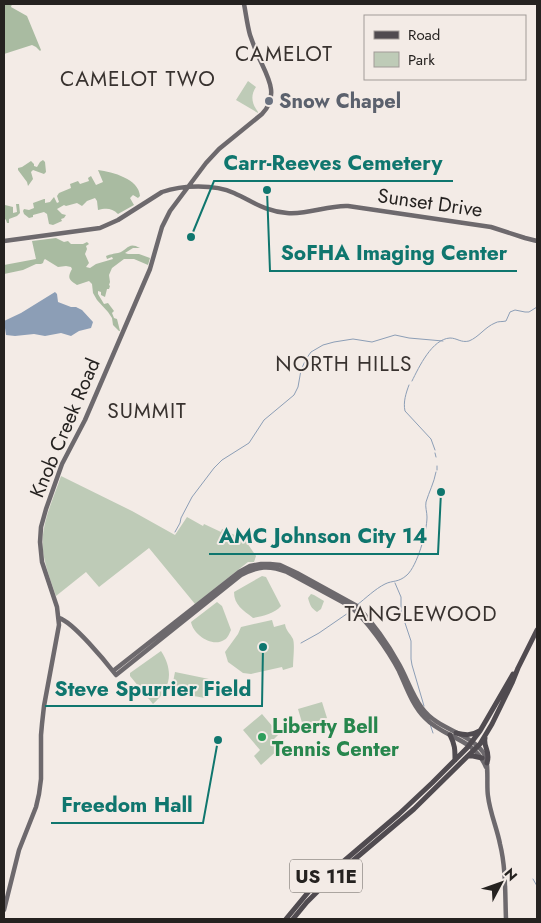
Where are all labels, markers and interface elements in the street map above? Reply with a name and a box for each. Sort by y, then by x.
legend [364,15,526,80]
text: Road [408,24,440,46]
district label: CAMELOT [235,39,333,69]
text: Park [408,49,435,71]
district label: CAMELOT TWO [60,64,216,94]
place label: Snow Chapel [279,87,401,116]
marker: Snow Chapel [263,95,275,107]
callout: Carr-Reeves Cemetery [214,145,453,181]
text: Carr-Reeves Cemetery [224,148,443,178]
street label: Sunset Drive [376,181,484,225]
callout: SoFHA Imaging Center [270,235,517,271]
text: SoFHA Imaging Center [281,238,508,268]
district label: NORTH HILLS [275,349,413,379]
street label: Knob Creek Road [23,354,107,502]
district label: SUMMIT [107,396,187,426]
callout: AMC Johnson City 14 [209,518,438,554]
text: AMC Johnson City 14 [218,521,427,551]
district label: TANGLEWOOD [344,599,498,629]
callout: Steve Spurrier Field [45,670,262,706]
text: Steve Spurrier Field [55,674,251,704]
place label: Liberty Bell Tennis Center [272,712,400,764]
marker: Liberty Bell Tennis Center [256,731,268,743]
callout: Freedom Hall [51,787,203,823]
text: Freedom Hall [61,790,193,820]
north arrow [476,858,526,908]
road number: US 11E [290,859,362,892]
text: N [500,864,522,885]

